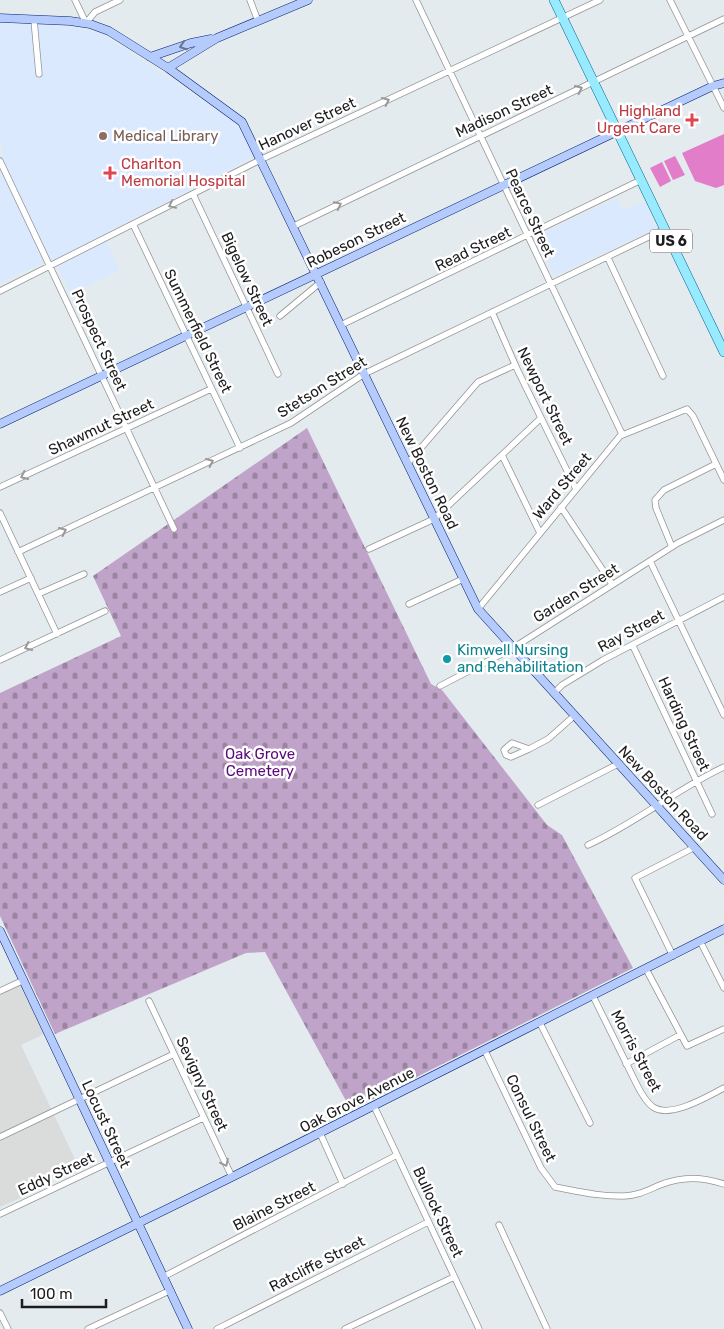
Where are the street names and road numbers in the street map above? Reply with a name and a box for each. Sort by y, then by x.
street label: Madison Street [453,81,556,141]
street label: Hanover Street [256,94,359,154]
street label: Pearce Street [502,166,558,260]
street label: Robeson Street [303,208,409,272]
street label: Read Street [432,223,514,275]
street label: Bigelow Street [217,229,277,329]
road number: US 6 [650,230,692,252]
street label: Summerfield Street [160,266,236,396]
street label: Prospect Street [68,286,130,394]
street label: Newport Street [513,344,577,448]
street label: Stetson Street [274,352,370,422]
street label: Shawmut Street [46,395,157,459]
street label: New Boston Road [392,414,462,532]
street label: Ward Street [529,449,595,523]
street label: Garden Street [530,559,622,626]
street label: Ray Street [595,606,668,656]
street label: Harding Street [654,674,714,774]
street label: New Boston Road [614,742,712,844]
street label: Morris Street [607,1007,665,1095]
street label: Sevigny Street [172,1034,232,1134]
street label: Oak Grove Avenue [297,1063,417,1137]
street label: Consul Street [502,1071,560,1165]
street label: Locust Street [78,1077,134,1171]
street label: Eddy Street [15,1149,97,1199]
street label: Bullock Street [409,1164,467,1260]
street label: Blaine Street [230,1177,318,1234]
street label: Ratcliffe Street [266,1232,368,1296]

